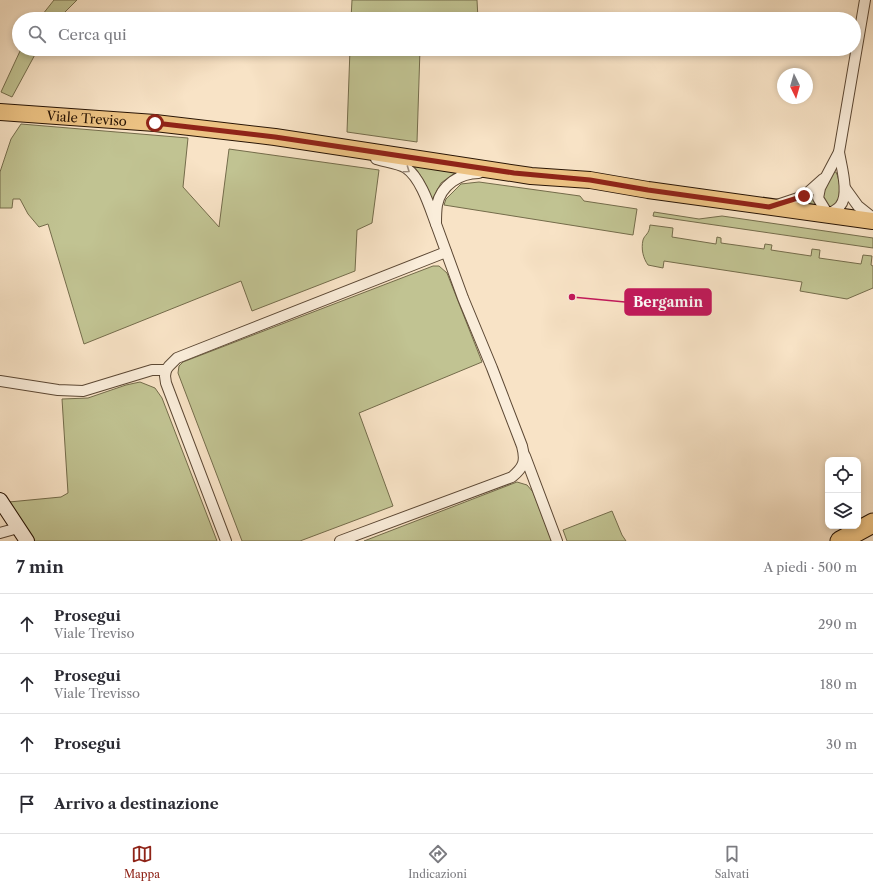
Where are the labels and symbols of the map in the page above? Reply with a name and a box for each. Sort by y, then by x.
north arrow [777,68,813,104]
street label: Viale Treviso [45,107,128,129]
route start [146,114,164,132]
one-way arrow [402,165,409,172]
route end [795,187,813,205]
callout: Bergamin [625,289,711,315]
text: Bergamin [633,293,704,311]

